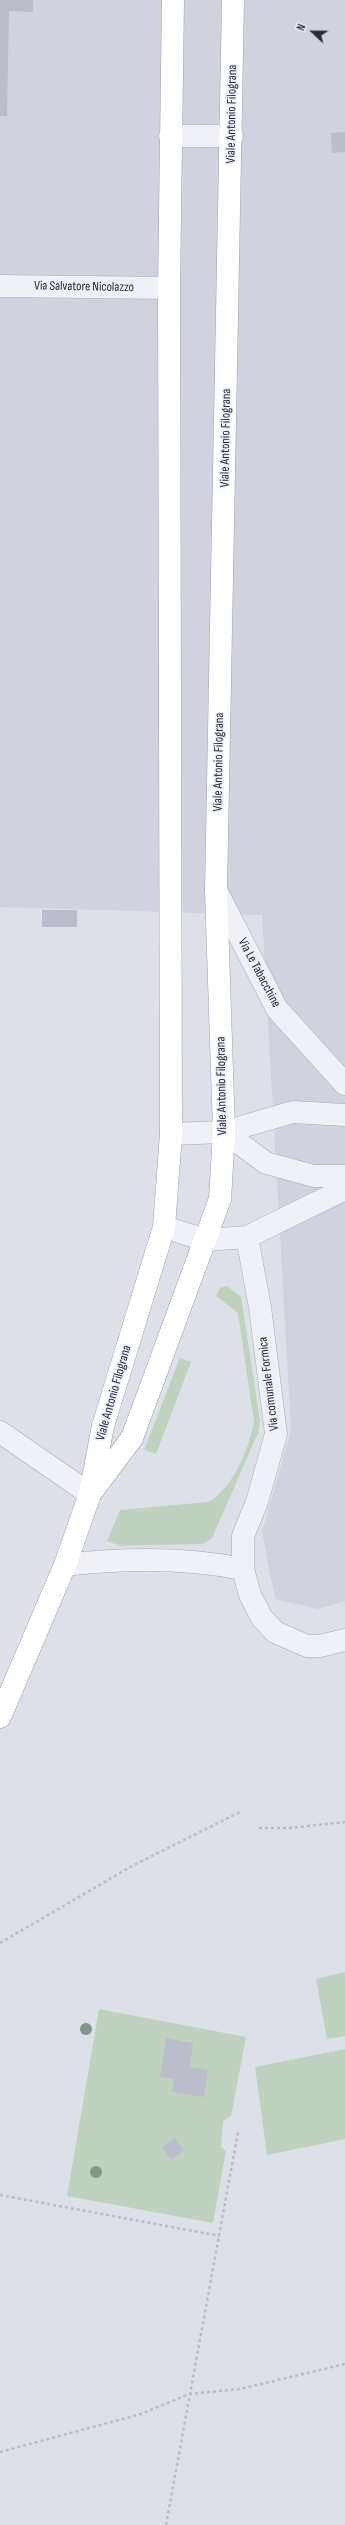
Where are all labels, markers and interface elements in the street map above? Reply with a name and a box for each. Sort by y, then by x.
north arrow [293,12,333,52]
text: N [294,22,309,32]
street label: Viale Antonio Filograna [223,64,241,164]
street label: Via Salvatore Nicolazzo [34,278,134,296]
street label: Viale Antonio Filograna [217,388,235,488]
street label: Viale Antonio Filograna [210,712,228,812]
street label: Via Le Tabacchine [234,936,284,1010]
street label: Viale Antonio Filograna [213,1036,231,1136]
street label: Via comunale Formica [255,1336,283,1432]
street label: Viale Antonio Filograna [93,1343,135,1443]

